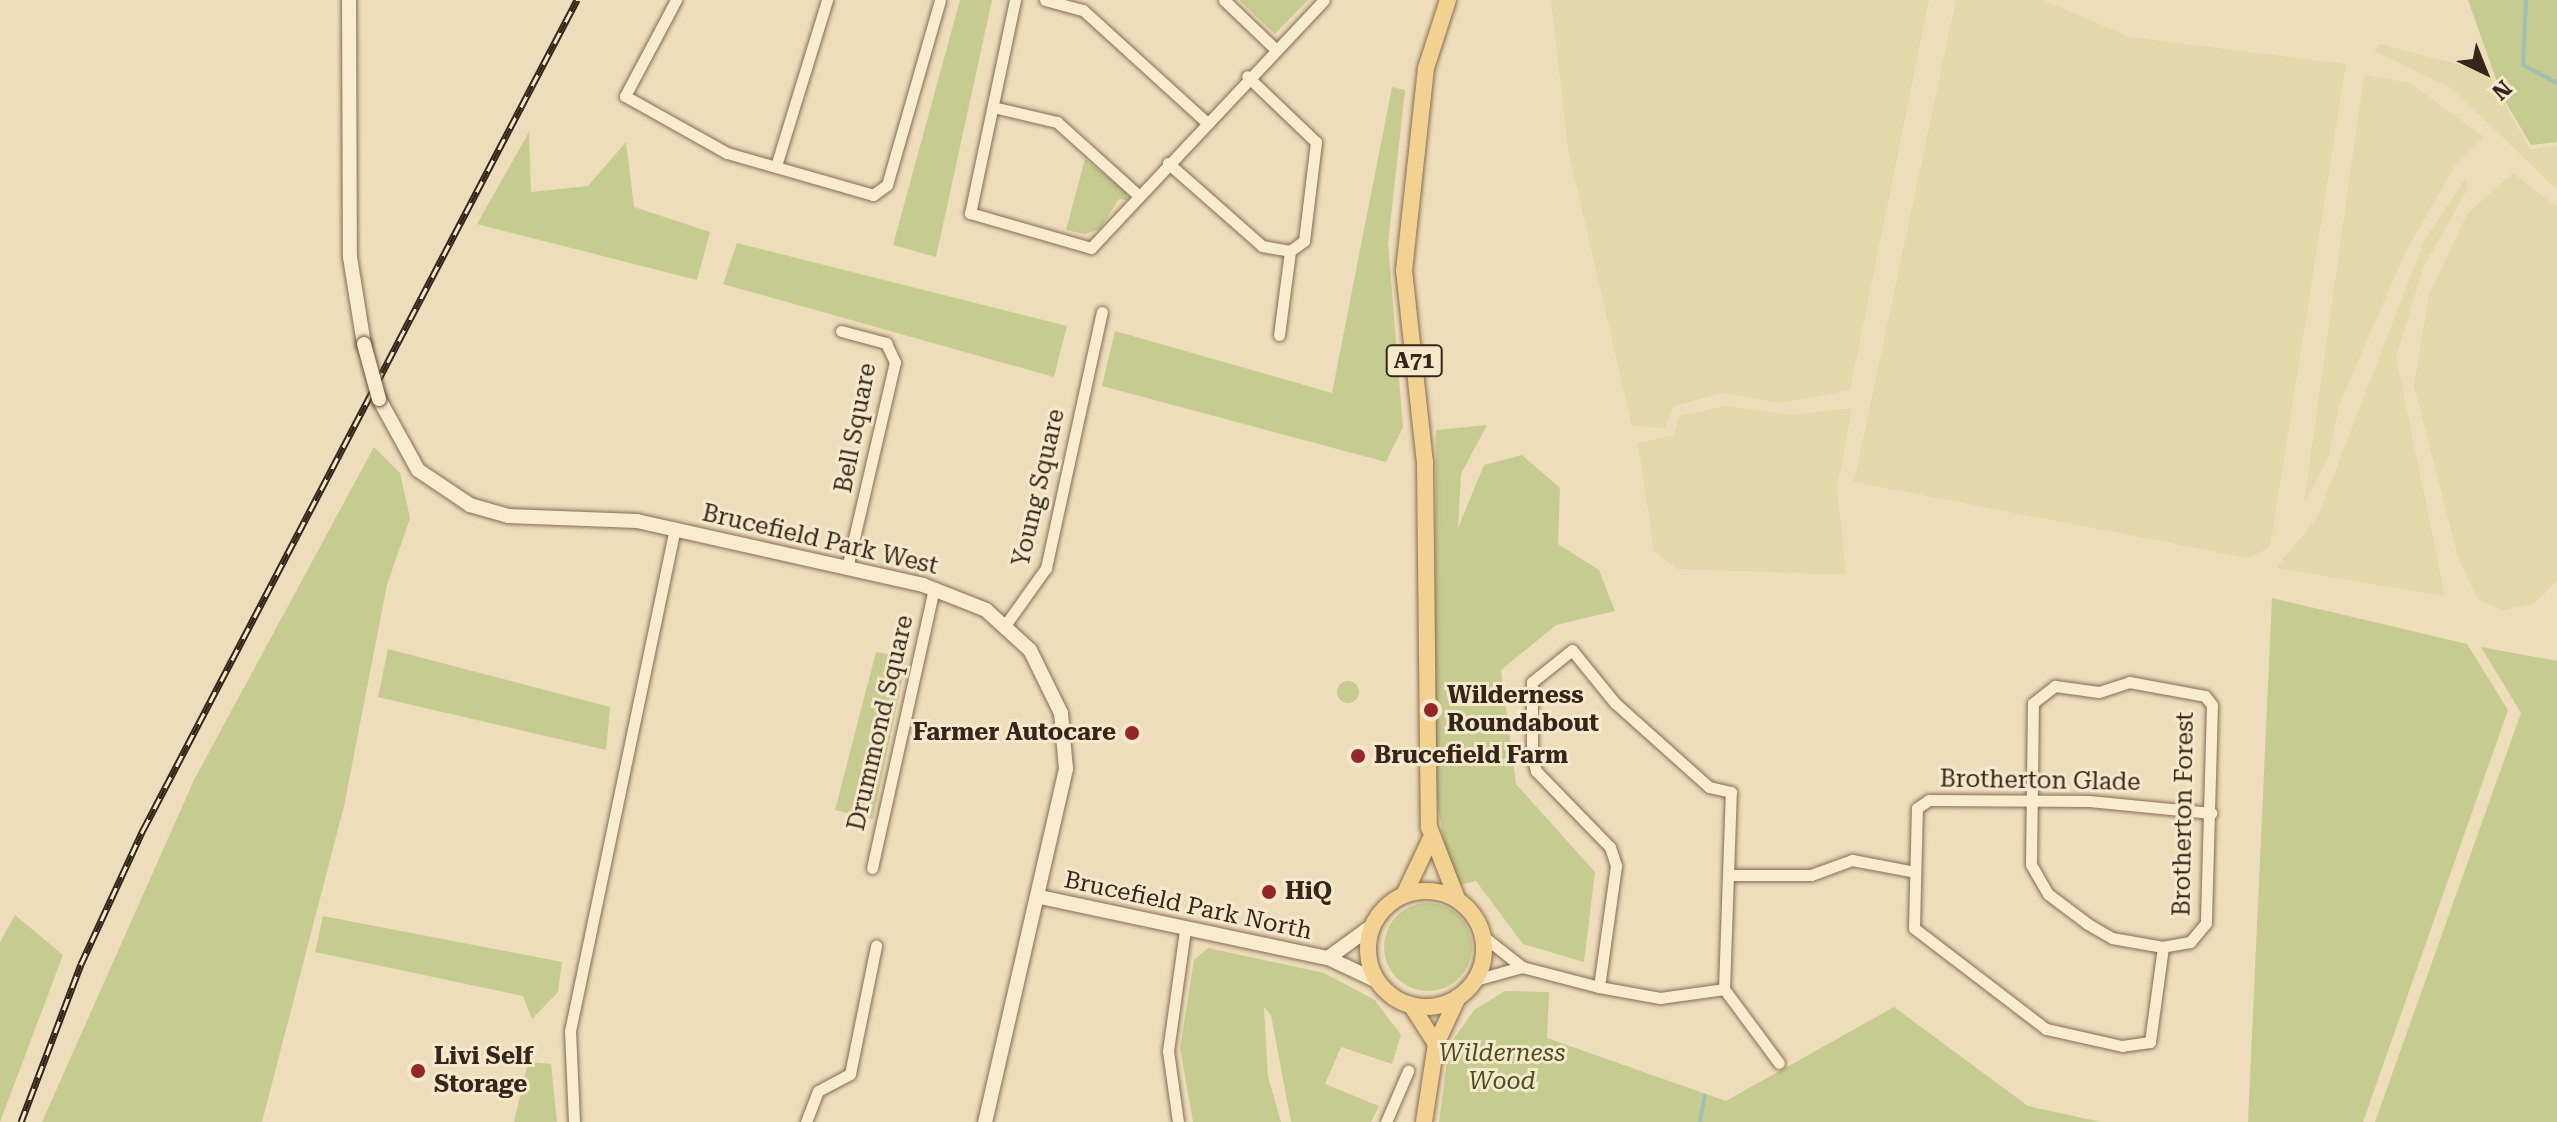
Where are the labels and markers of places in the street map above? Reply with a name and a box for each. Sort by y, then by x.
place label: Wilderness Roundabout [1447,682,1599,738]
marker: Wilderness Roundabout [1422,701,1440,719]
place label: Farmer Autocare [913,719,1116,747]
marker: Farmer Autocare [1123,724,1141,742]
place label: Brucefield Farm [1374,742,1568,770]
marker: Brucefield Farm [1349,747,1367,765]
place label: HiQ [1285,878,1332,906]
marker: HiQ [1260,883,1278,901]
place label: Livi Self Storage [434,1043,533,1099]
marker: Livi Self Storage [409,1062,427,1080]

